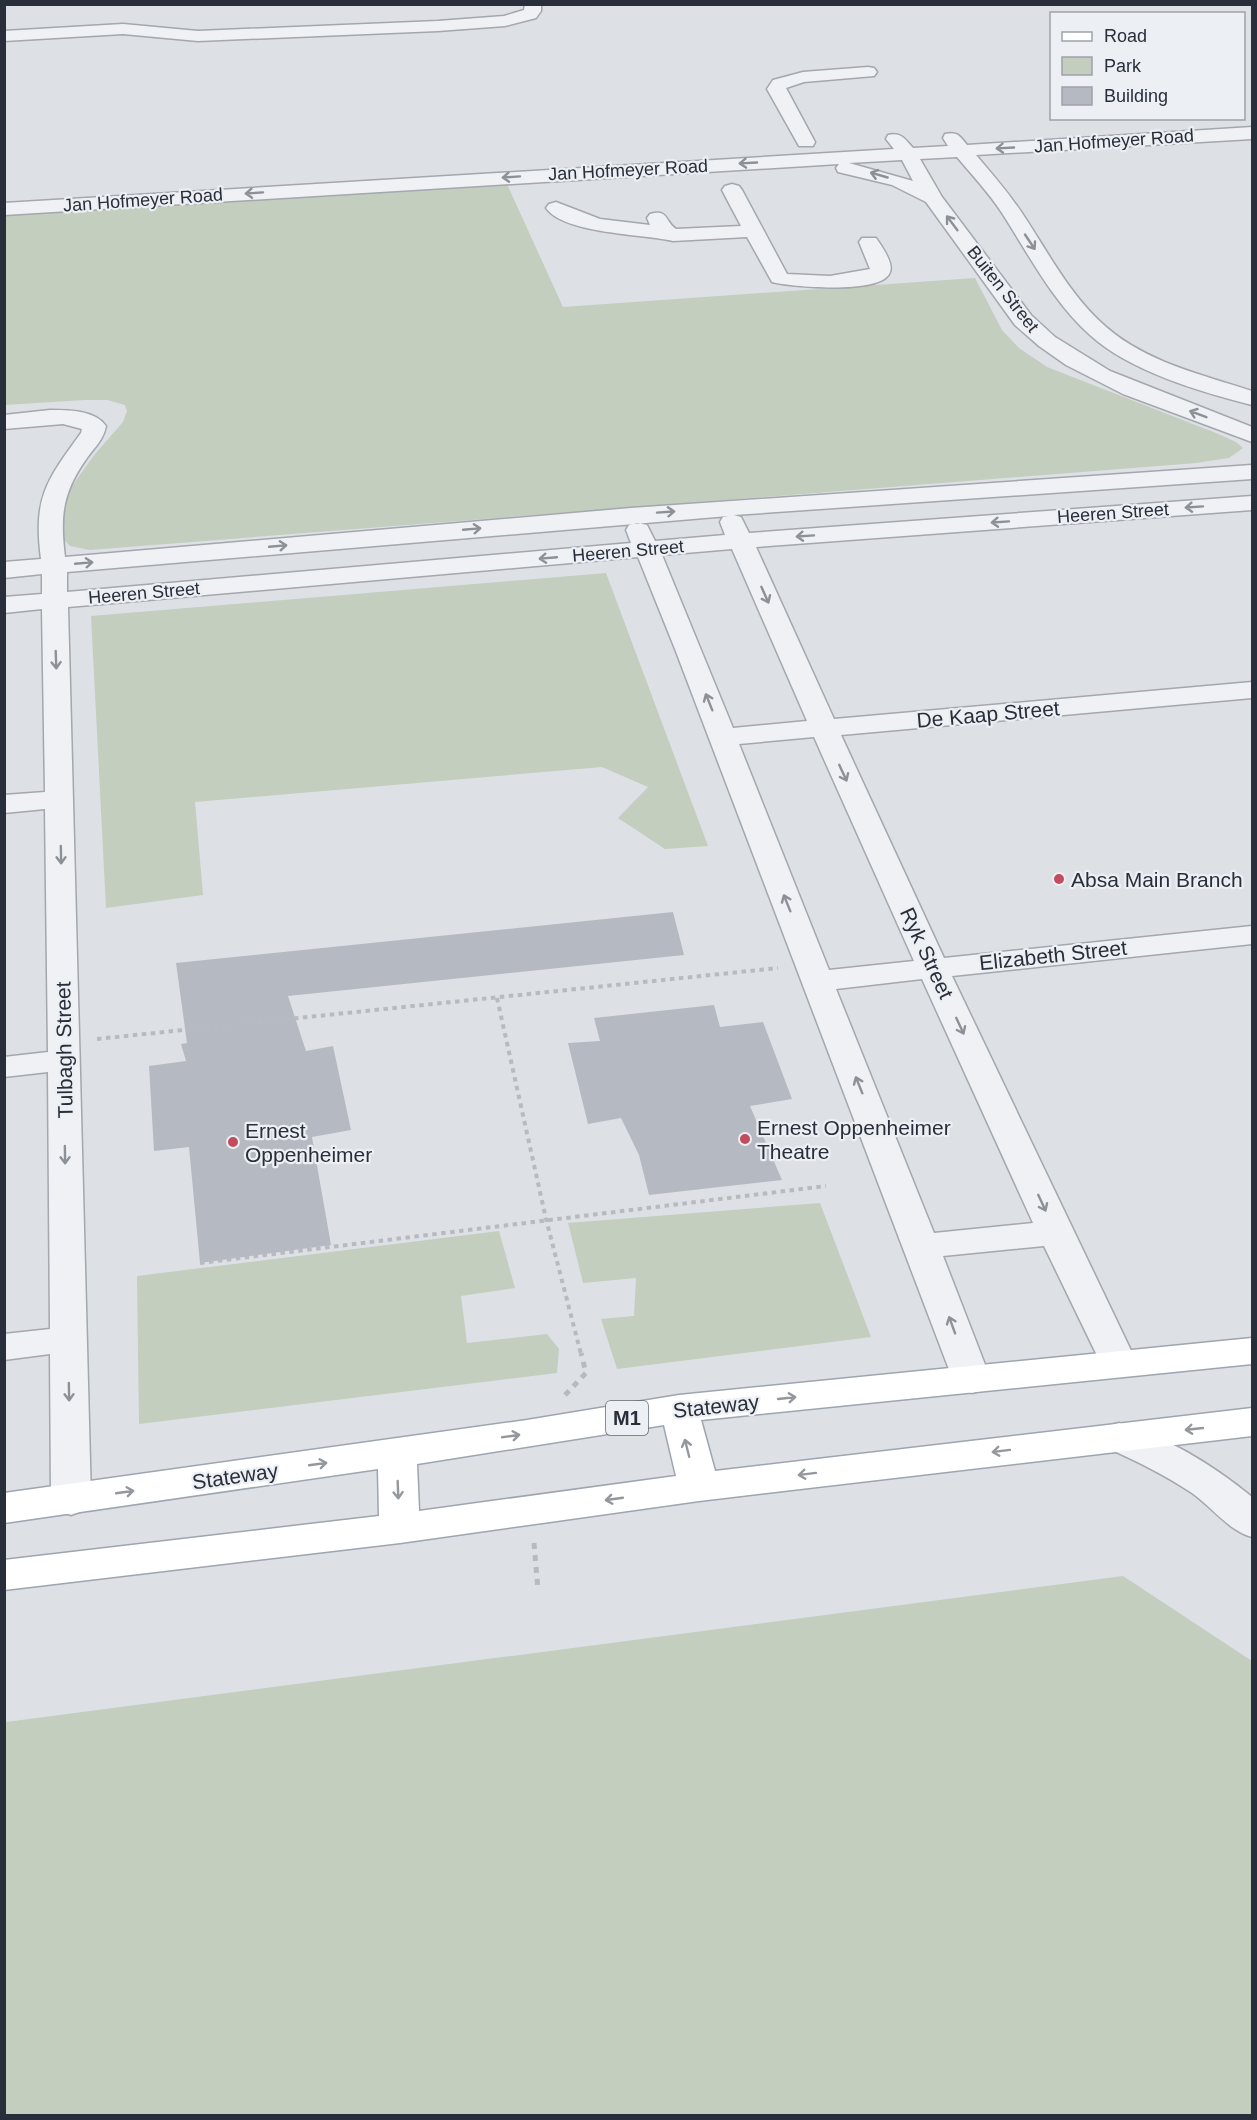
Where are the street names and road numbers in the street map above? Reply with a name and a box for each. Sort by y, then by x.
street label: Jan Hofmeyer Road [1033,125,1195,157]
street label: Jan Hofmeyer Road [548,156,708,184]
street label: Jan Hofmeyer Road [62,184,224,216]
street label: Buiten Street [963,242,1043,336]
street label: Heeren Street [1056,499,1170,527]
street label: Heeren Street [571,536,685,566]
street label: Heeren Street [87,578,201,608]
street label: De Kaap Street [915,696,1061,732]
street label: Ryk Street [896,904,958,1002]
street label: Elizabeth Street [978,936,1128,974]
street label: Tulbagh Street [51,981,77,1119]
street label: Stateway [672,1390,761,1422]
road number: M1 [606,1401,648,1435]
street label: Stateway [191,1459,280,1493]

